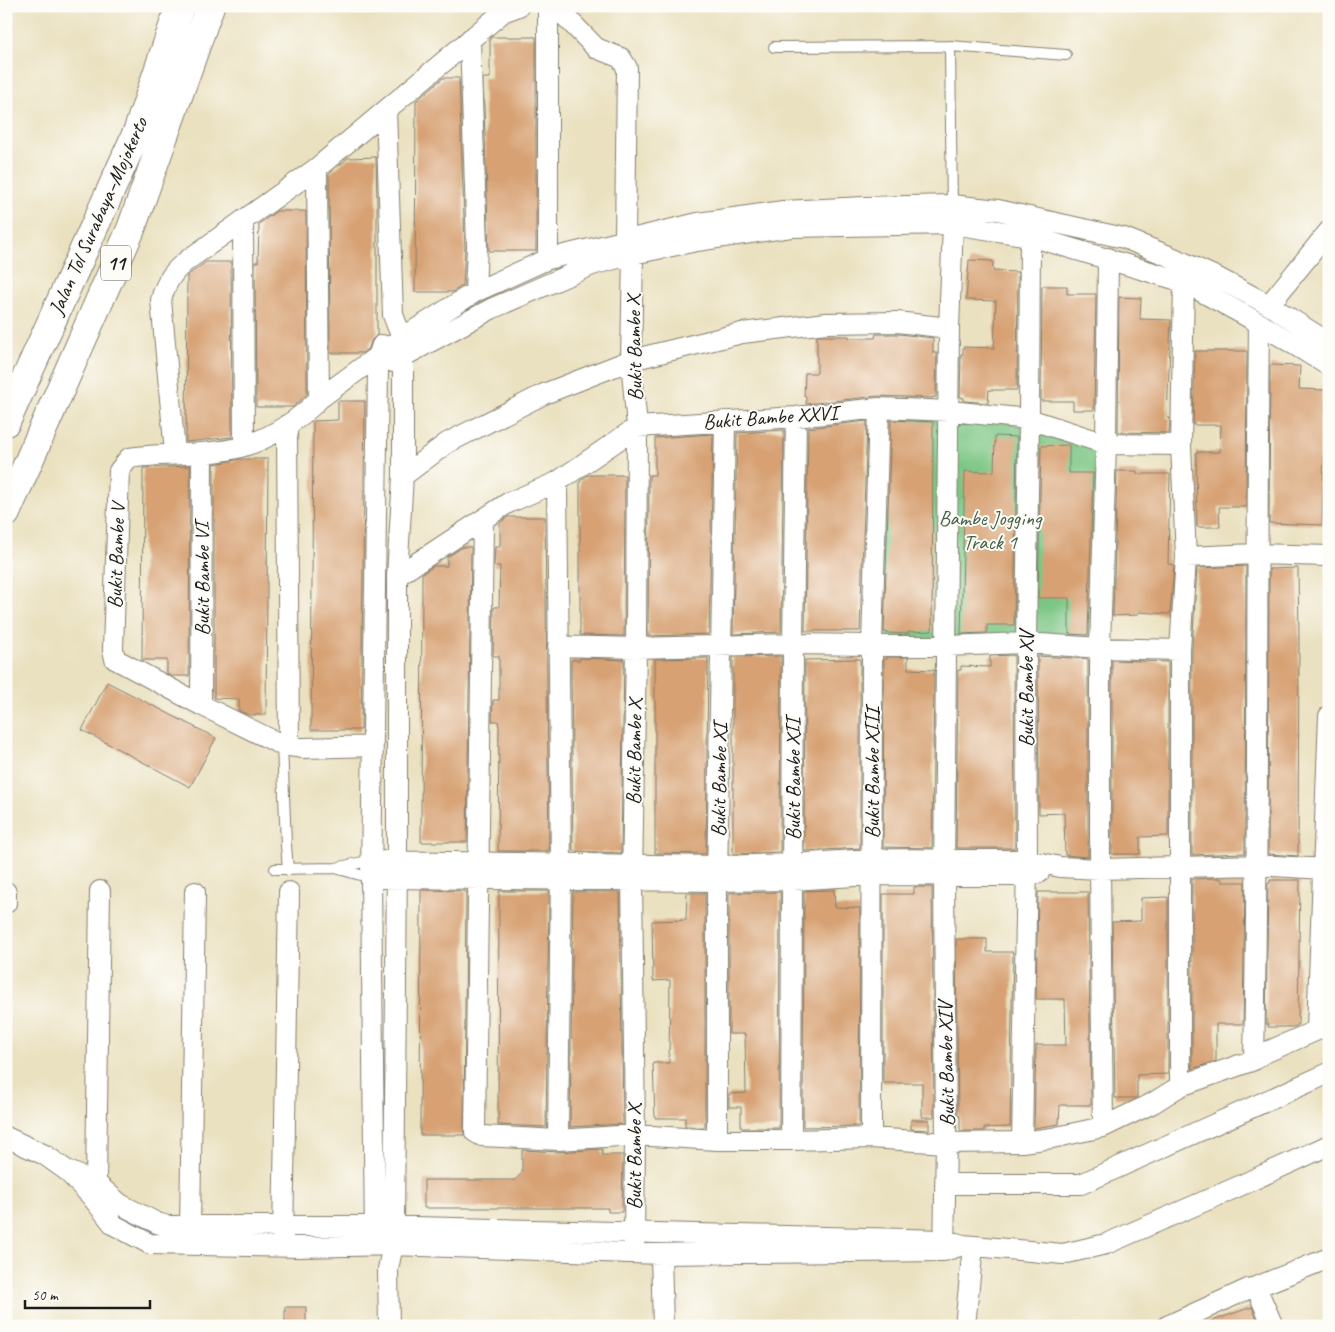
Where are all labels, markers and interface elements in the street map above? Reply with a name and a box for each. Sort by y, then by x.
street label: Jalan Tol Surabaya–Mojokerto [42,112,154,319]
road number: 11 [101,246,131,280]
street label: Bukit Bambe X [620,292,648,401]
street label: Bukit Bambe XXVI [702,399,843,435]
street label: Bukit Bambe V [101,499,131,609]
park label: Bambe Jogging Track 1 [939,505,1043,555]
street label: Bukit Bambe VI [189,518,215,636]
street label: Bukit Bambe XV [1013,627,1039,747]
street label: Bukit Bambe X [620,696,648,805]
street label: Bukit Bambe XIII [859,703,885,838]
street label: Bukit Bambe XII [780,713,806,840]
street label: Bukit Bambe XI [705,718,733,837]
street label: Bukit Bambe XIV [932,998,960,1127]
street label: Bukit Bambe X [621,1101,647,1210]
scale bar [25,1277,150,1309]
text: 50 m [32,1286,59,1305]

